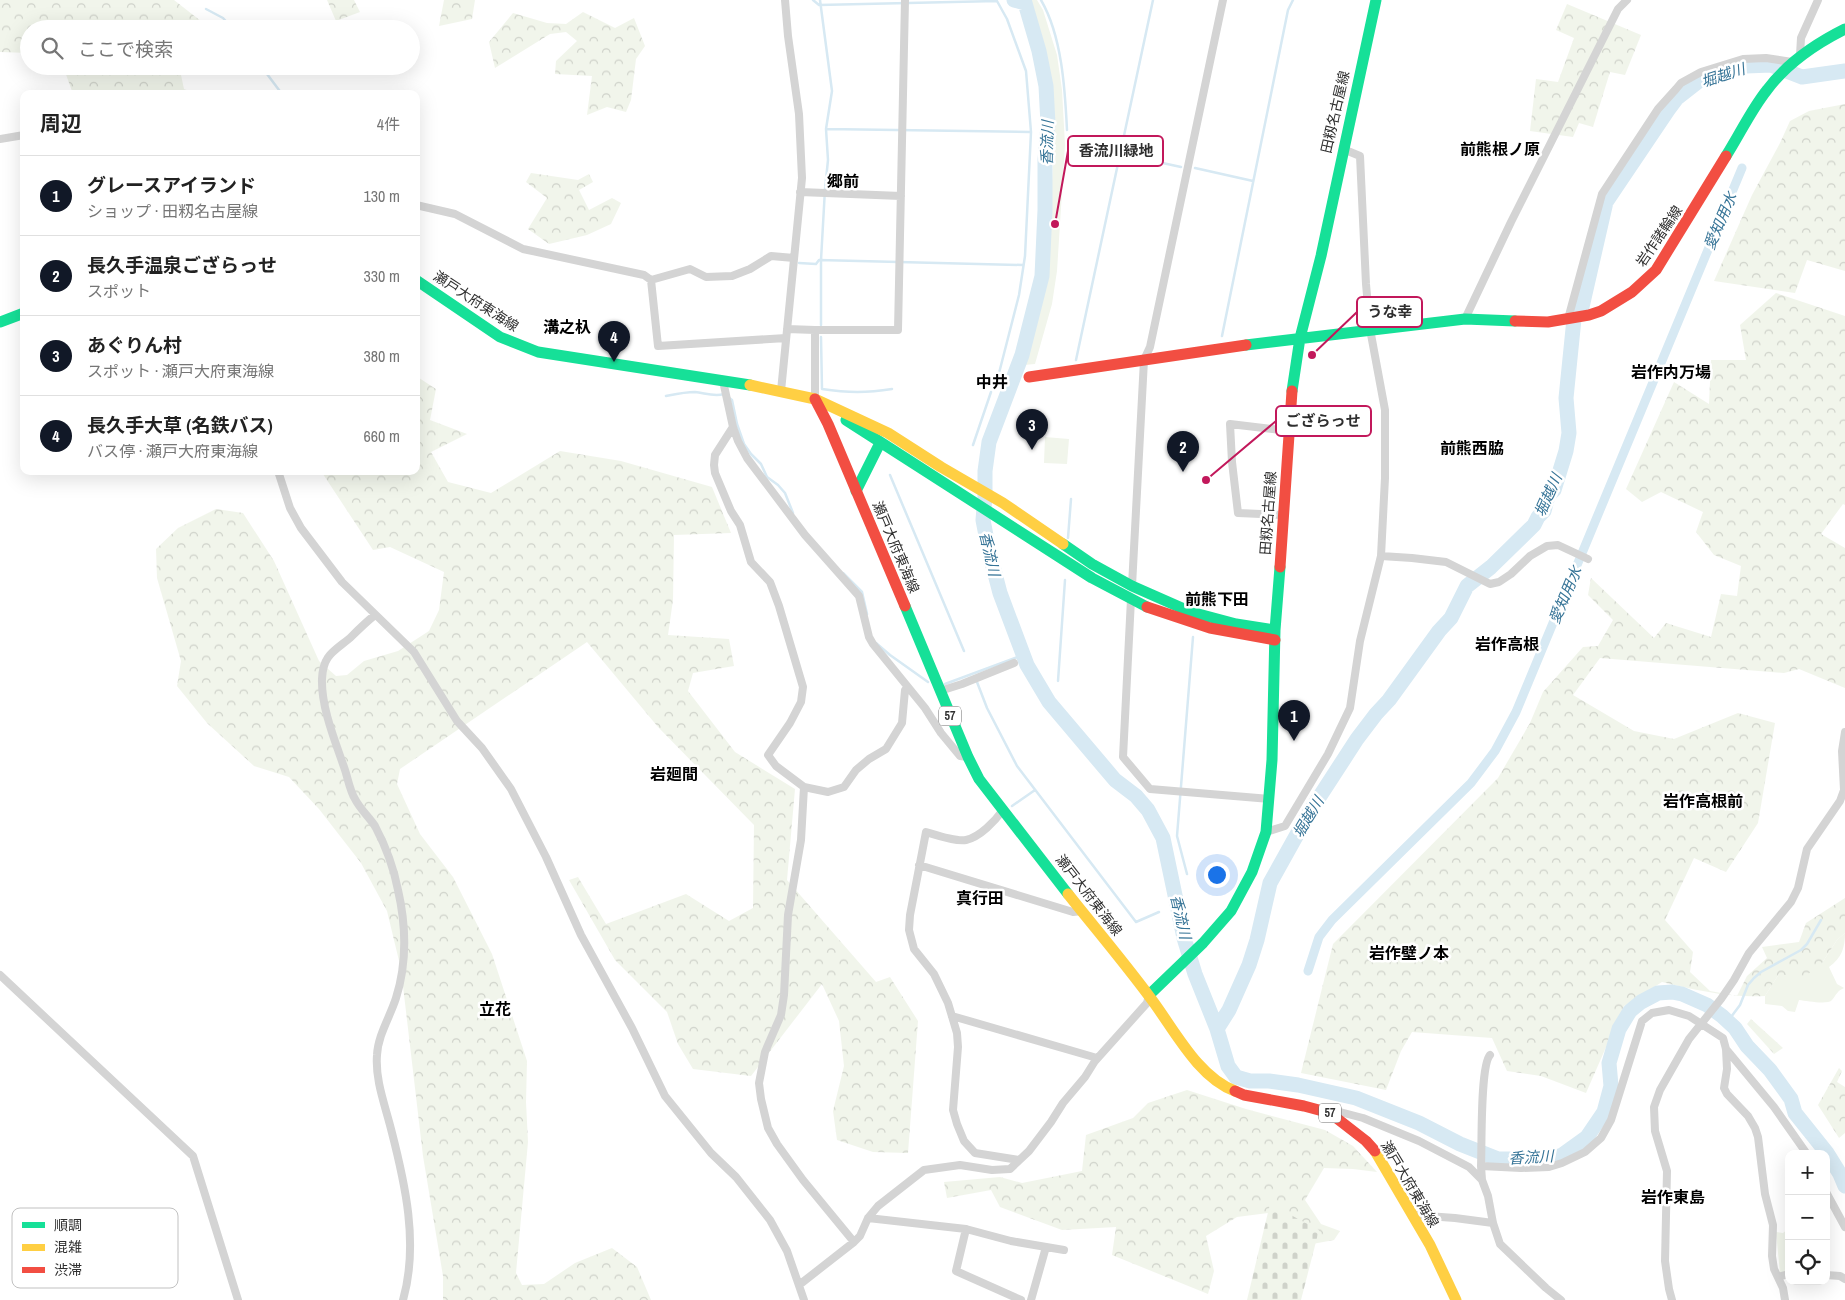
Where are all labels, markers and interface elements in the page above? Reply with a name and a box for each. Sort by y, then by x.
search box [20,20,420,75]
icon: search [38,34,66,62]
text: ここで検索 [78,36,173,62]
water label: 堀越川 [1698,57,1750,92]
street label: 田籾名古屋線 [1317,69,1353,155]
text: 周辺 [40,109,82,138]
text: 4件 [377,113,400,135]
water label: 香流川 [1036,118,1058,166]
callout: 香流川緑地 [1068,136,1163,166]
district label: 前熊根ノ原 [1460,138,1540,160]
text: 香流川緑地 [1078,140,1154,161]
district label: 郷前 [827,170,859,192]
text: グレースアイランド [87,172,256,198]
text: 1 [52,185,60,207]
text: 130 m [364,185,400,207]
water label: 愛知用水 [1699,187,1742,253]
text: ショップ · 田籾名古屋線 [87,200,258,222]
street label: 岩作諸輪線 [1632,202,1686,270]
text: 長久手温泉ござらっせ [87,252,277,278]
text: 2 [52,265,60,287]
text: 330 m [364,265,400,287]
street label: 瀬戸大府東海線 [430,267,522,335]
text: スポット [87,280,151,302]
callout: うな幸 [1357,297,1422,327]
text: うな幸 [1367,301,1413,322]
district label: 溝之杁 [543,316,591,338]
pin: 4 [598,321,630,362]
text: あぐりん村 [87,332,182,358]
text: 3 [52,345,60,367]
text: 380 m [364,345,400,367]
text: スポット · 瀬戸大府東海線 [87,360,274,382]
district label: 岩作内万場 [1631,361,1711,383]
district label: 中井 [976,371,1008,393]
callout: ござらっせ [1276,406,1371,436]
pin: 3 [1016,409,1048,450]
text: ござらっせ [1285,410,1361,431]
text: 長久手大草 (名鉄バス) [87,412,273,438]
text: 4 [52,425,60,447]
text: 660 m [364,425,400,447]
pin: 2 [1167,431,1199,472]
district label: 前熊西脇 [1440,437,1504,459]
text: バス停 · 瀬戸大府東海線 [87,440,258,462]
water label: 堀越川 [1529,468,1568,520]
street label: 田籾名古屋線 [1256,470,1280,556]
street label: 瀬戸大府東海線 [869,498,923,596]
water label: 香流川 [975,530,1006,580]
water label: 愛知用水 [1544,561,1587,627]
district label: 前熊下田 [1185,588,1249,610]
district label: 岩作高根 [1475,633,1539,655]
pin: 1 [1278,700,1310,741]
road number: 57 [939,706,961,726]
district label: 岩廻間 [650,763,698,785]
district label: 岩作高根前 [1663,790,1743,812]
water label: 堀越川 [1287,791,1330,842]
street label: 瀬戸大府東海線 [1052,851,1126,939]
your location [1204,862,1230,888]
district label: 真行田 [956,887,1004,909]
water label: 香流川 [1166,893,1197,943]
district label: 岩作壁ノ本 [1369,942,1449,964]
district label: 立花 [479,998,511,1020]
road number: 57 [1319,1104,1341,1122]
street label: 瀬戸大府東海線 [1377,1137,1443,1231]
water label: 香流川 [1508,1145,1556,1169]
map controls [1785,1150,1830,1285]
button: + [1785,1150,1830,1195]
district label: 岩作東島 [1641,1186,1705,1208]
button: − [1785,1195,1830,1240]
legend [12,1208,178,1288]
text: 順調 [54,1216,82,1234]
text: 混雑 [54,1238,82,1256]
button: locate [1785,1240,1830,1285]
text: 渋滞 [54,1261,82,1279]

